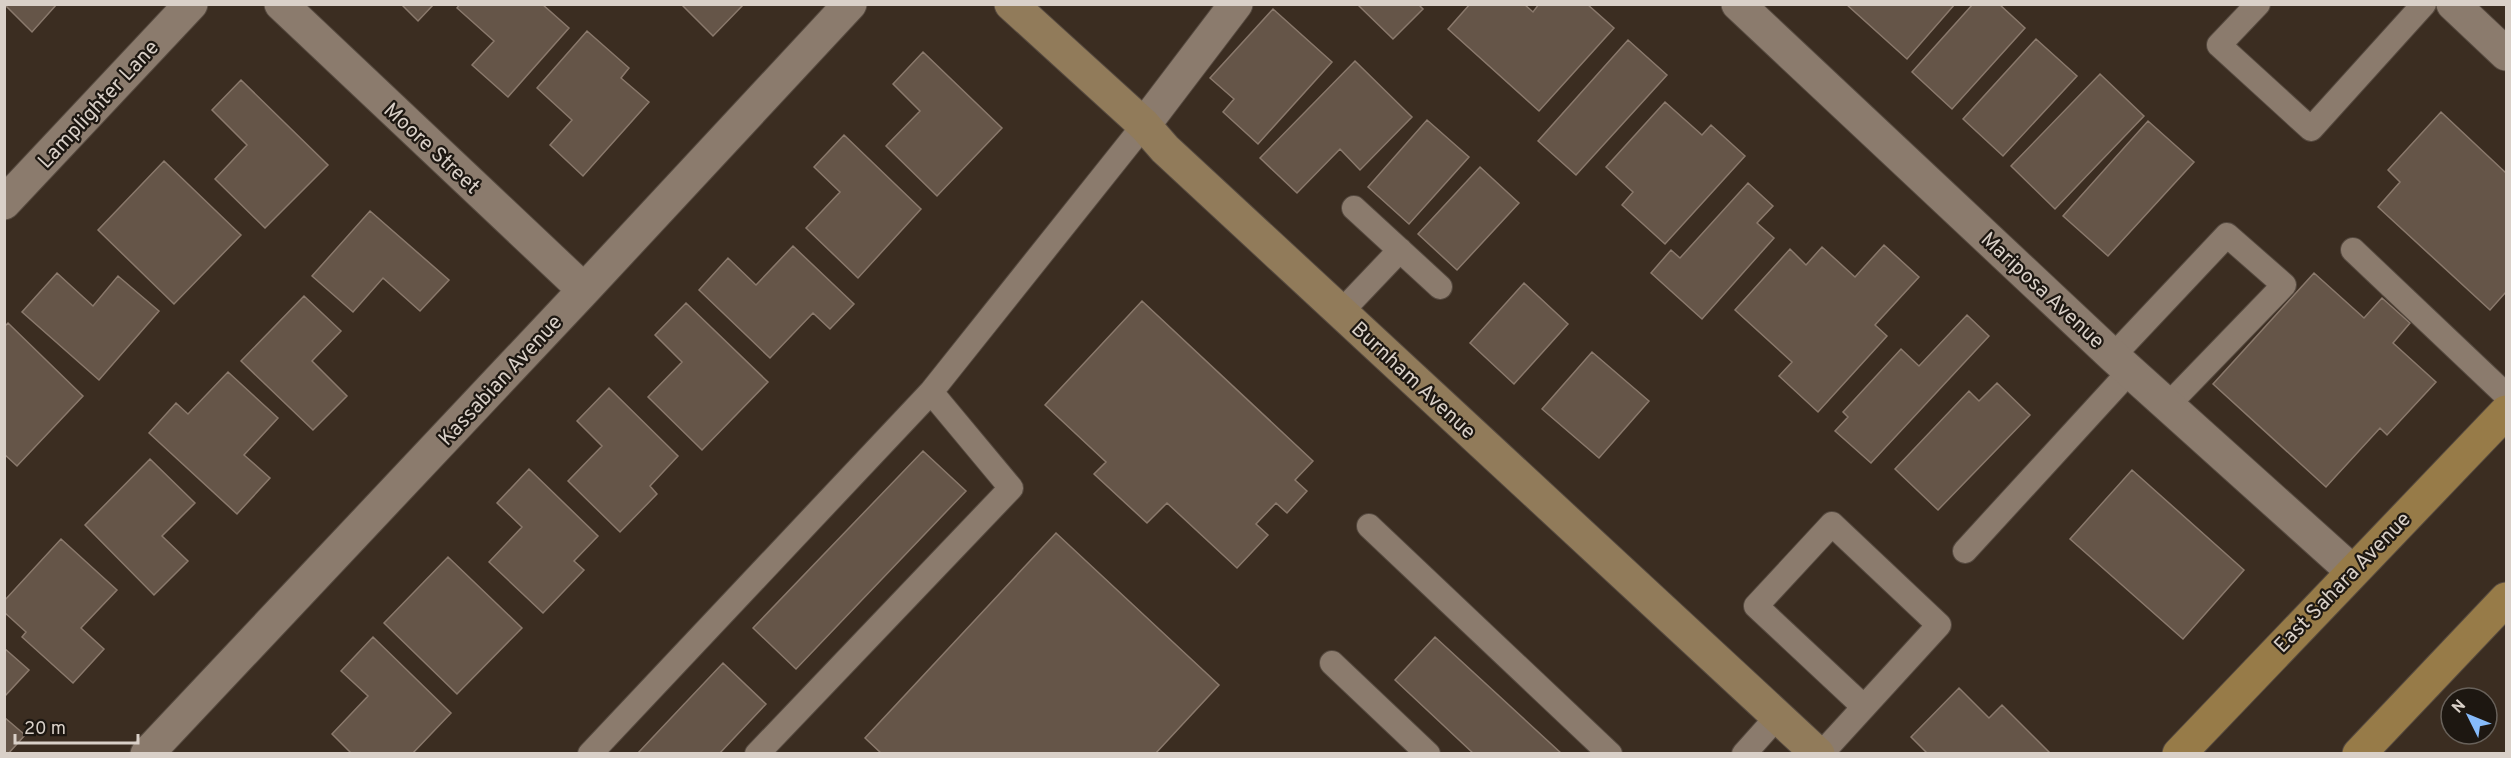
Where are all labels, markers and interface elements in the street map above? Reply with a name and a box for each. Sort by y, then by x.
street label: Lamplighter Lane [33,35,166,175]
street label: Moore Street [377,98,485,201]
street label: Mariposa Avenue [1974,227,2110,355]
street label: Kassabian Avenue [433,310,569,452]
street label: Burnham Avenue [1345,316,1481,446]
street label: East Sahara Avenue [2269,507,2417,659]
north arrow [2439,686,2499,746]
text: N [2448,696,2471,718]
scale bar [15,707,138,745]
text: 20 m [24,718,66,741]

